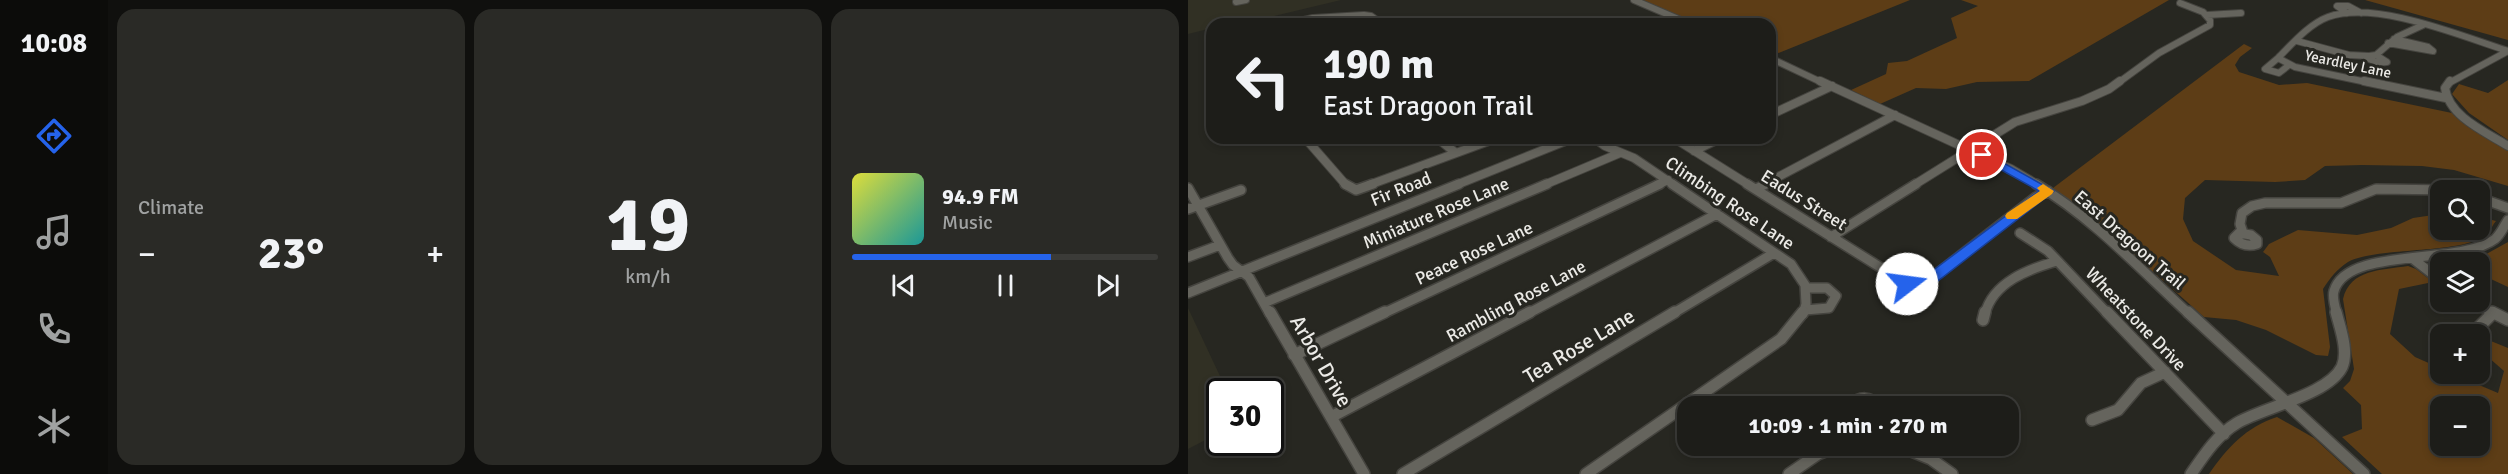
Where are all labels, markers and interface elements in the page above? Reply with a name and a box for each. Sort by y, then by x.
text: 10:08 [21,27,87,60]
text: 190 m [1323,39,1434,90]
icon: left [1224,42,1302,120]
street label: Yeardley Lane [2303,46,2393,82]
text: East Dragoon Trail [1323,90,1534,123]
icon: directions [33,115,75,157]
pin [1956,129,2007,180]
icon: arrive [1965,138,1998,171]
street label: Climbing Rose Lane [1661,152,1799,254]
street label: Eadus Street [1757,165,1851,235]
street label: Fir Road [1367,167,1435,211]
street label: Miniature Rose Lane [1360,172,1512,254]
text: 19 [606,177,690,273]
map controls [2430,180,2490,456]
button: search [2430,180,2490,240]
text: 94.9 FM [942,183,1019,210]
street label: East Dragoon Trail [2070,186,2190,294]
text: Climate [138,195,204,220]
text: Music [942,210,993,235]
icon: music [33,211,75,253]
street label: Peace Rose Lane [1412,216,1536,290]
text: 23° [258,226,324,281]
text: − [138,234,156,275]
text: + [426,234,444,275]
position arrow [1875,252,1939,316]
button: layers [2430,252,2490,312]
street label: Rambling Rose Lane [1442,255,1590,347]
street label: Wheatstone Drive [2081,263,2191,375]
text: km/h [625,264,671,289]
icon: previous [887,269,920,302]
icon: pause [989,269,1022,302]
icon: next [1091,269,1124,302]
street label: Tea Rose Lane [1519,303,1639,389]
icon: phone [33,308,75,350]
street label: Arbor Drive [1284,310,1358,412]
button: + [2430,324,2490,384]
speed limit sign: 30 [1206,378,1284,456]
button: − [2430,396,2490,456]
icon: climate [33,405,75,447]
text: 10:09 · 1 min · 270 m [1748,412,1948,439]

